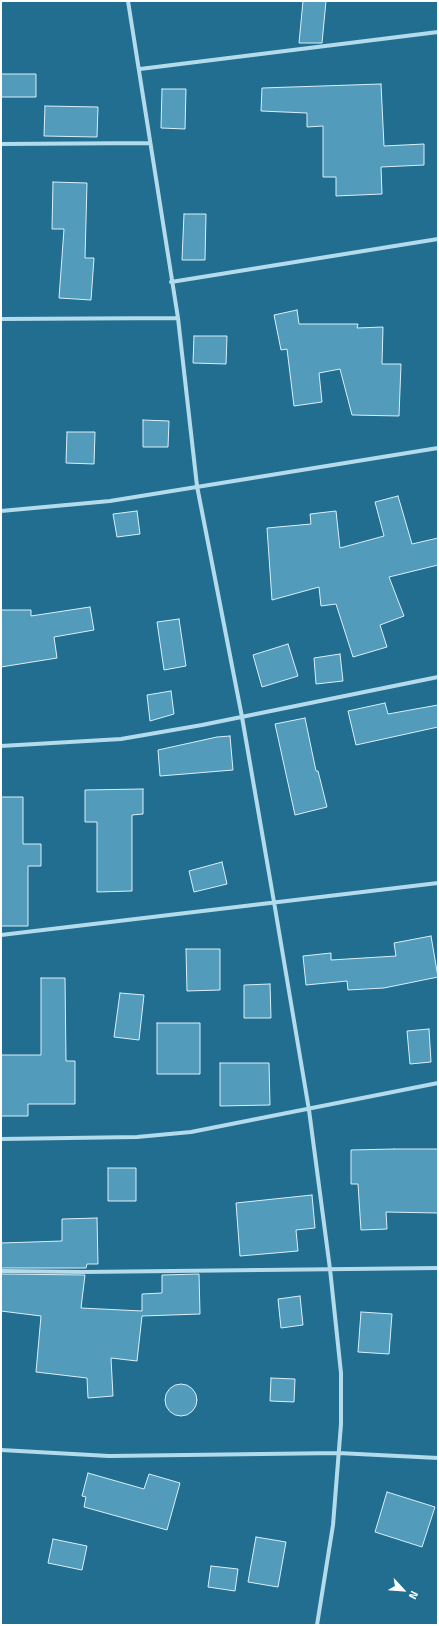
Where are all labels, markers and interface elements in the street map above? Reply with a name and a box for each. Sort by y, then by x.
north arrow [383,1570,423,1610]
text: N [405,1588,423,1602]

